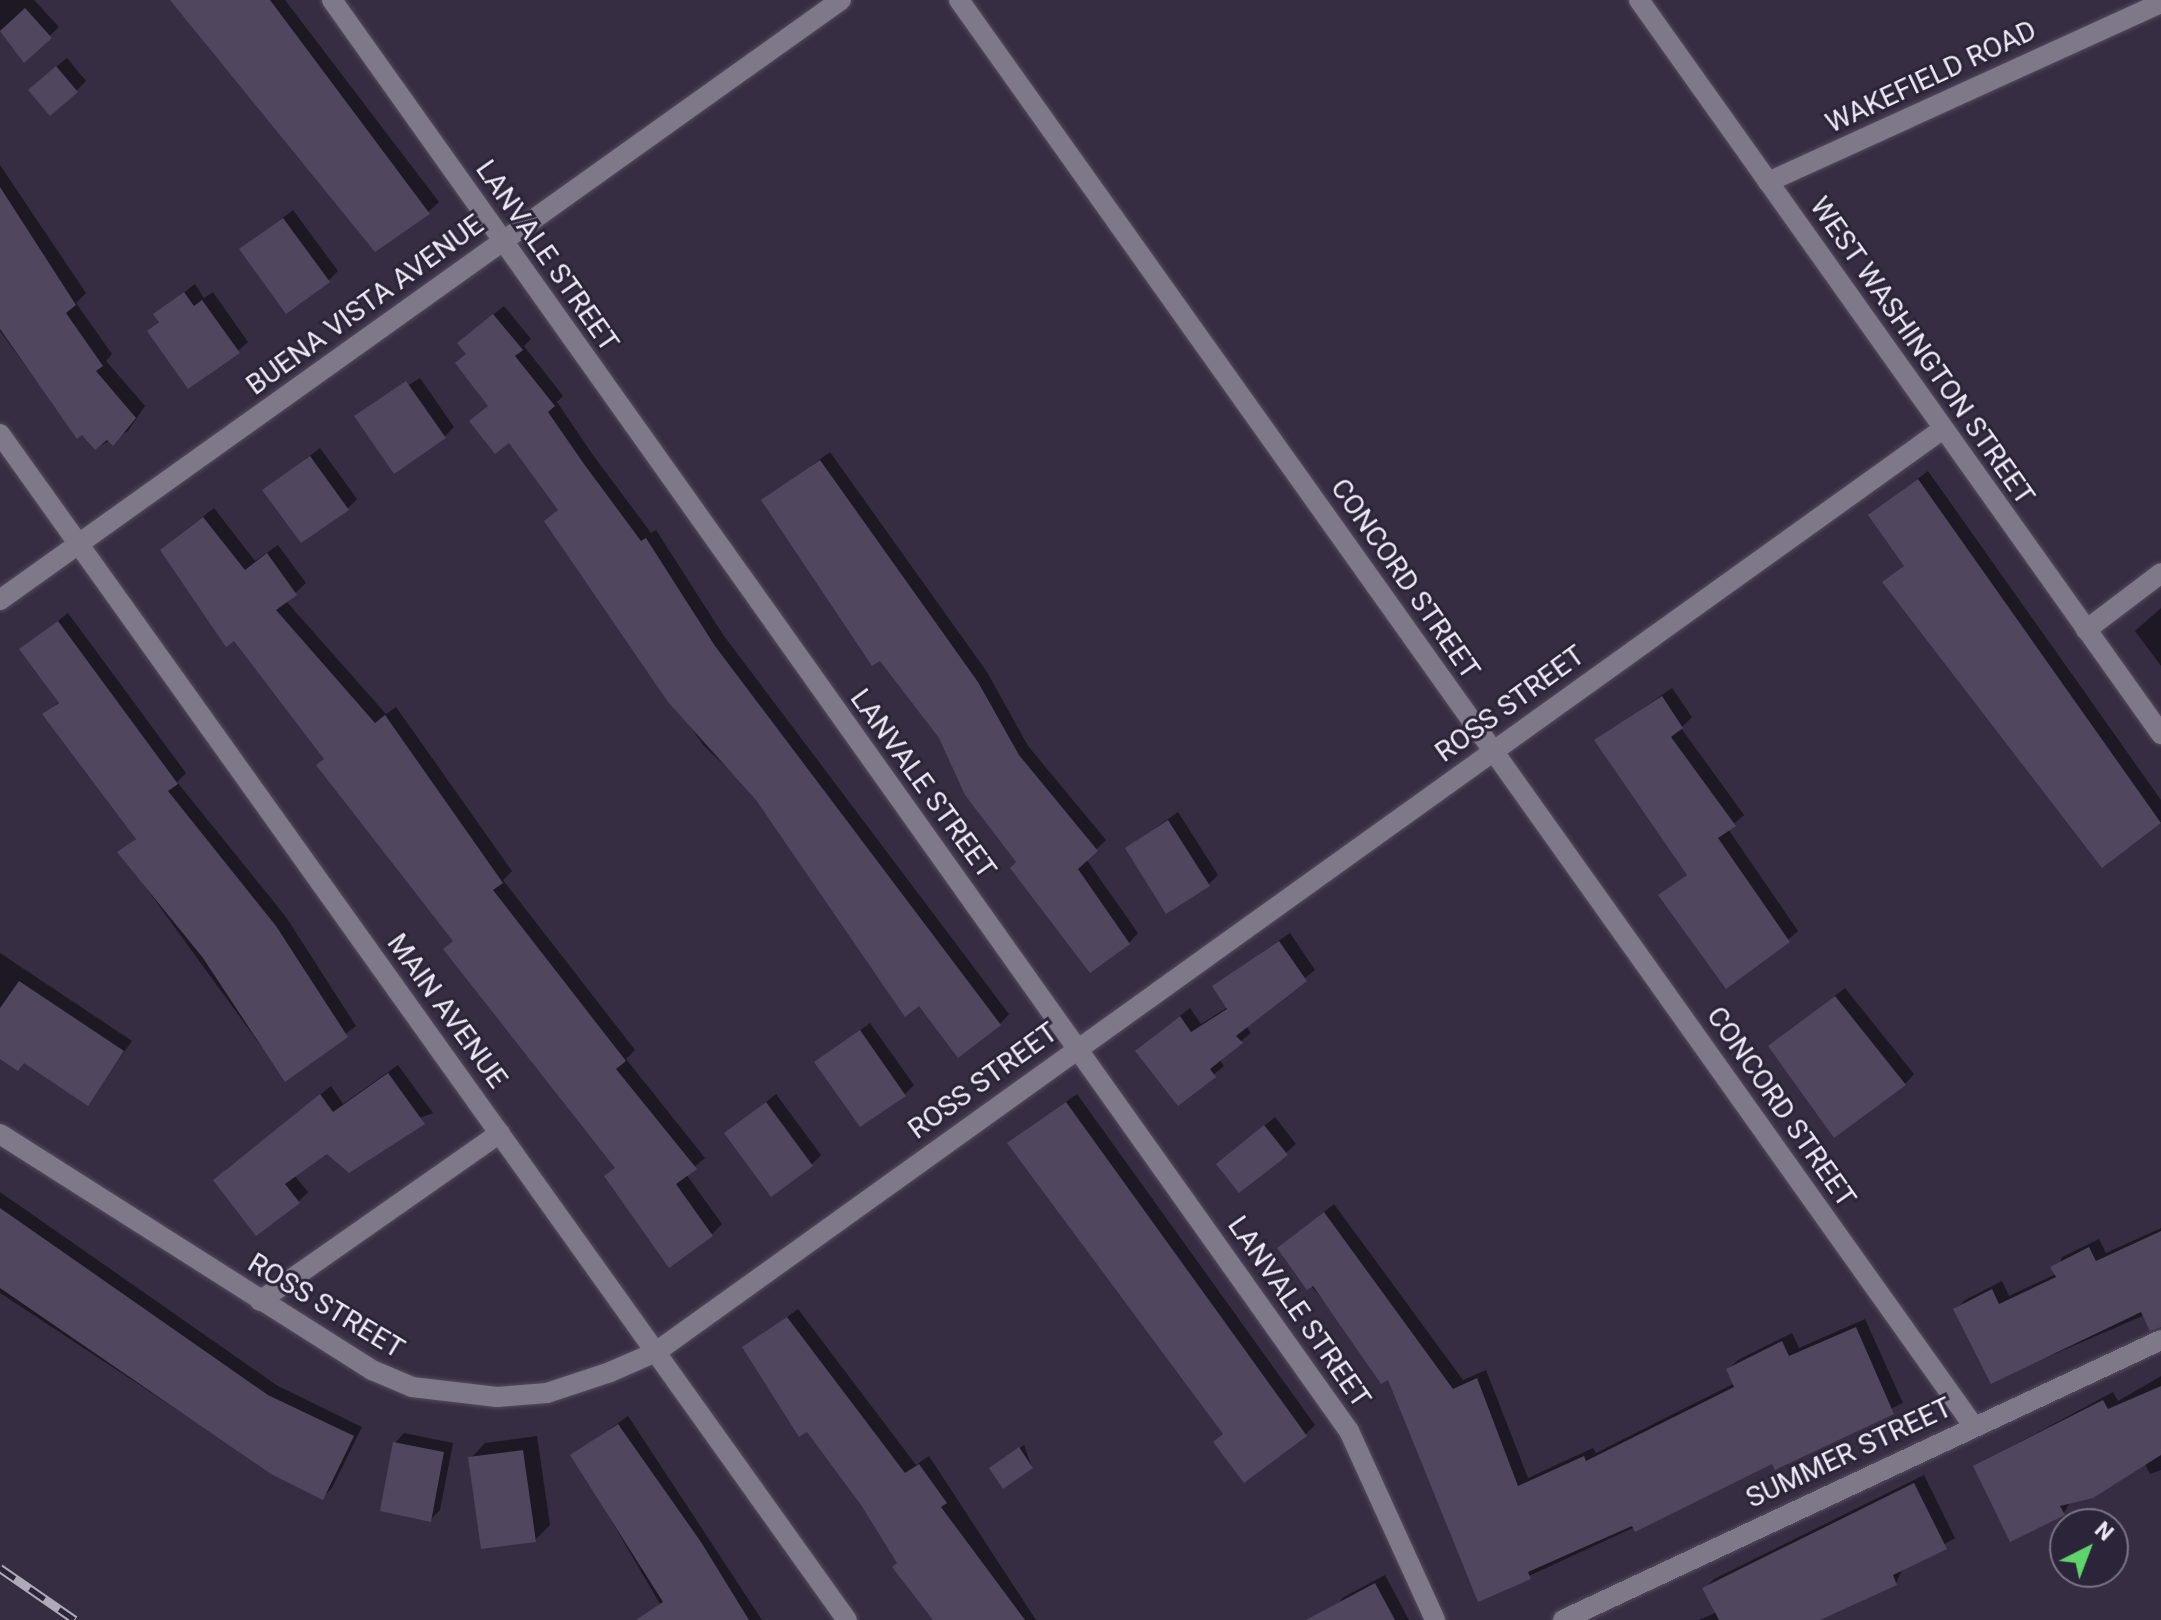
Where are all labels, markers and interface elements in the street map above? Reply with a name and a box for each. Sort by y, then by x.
street label: WAKEFIELD ROAD [1820,14,2042,140]
street label: LANVALE STREET [468,154,626,358]
street label: WEST WASHINGTON STREET [1802,190,2042,512]
street label: BUENA VISTA AVENUE [240,208,490,402]
street label: CONCORD STREET [1323,472,1487,686]
street label: ROSS STREET [1429,639,1591,769]
street label: LANVALE STREET [843,683,1003,885]
street label: MAIN AVENUE [380,927,514,1095]
street label: CONCORD STREET [1699,1000,1863,1214]
street label: ROSS STREET [902,1016,1064,1146]
street label: LANVALE STREET [1220,1210,1378,1414]
street label: ROSS STREET [242,1246,410,1366]
street label: SUMMER STREET [1741,1391,1957,1515]
north arrow [2049,1508,2129,1588]
text: N [2090,1517,2118,1546]

